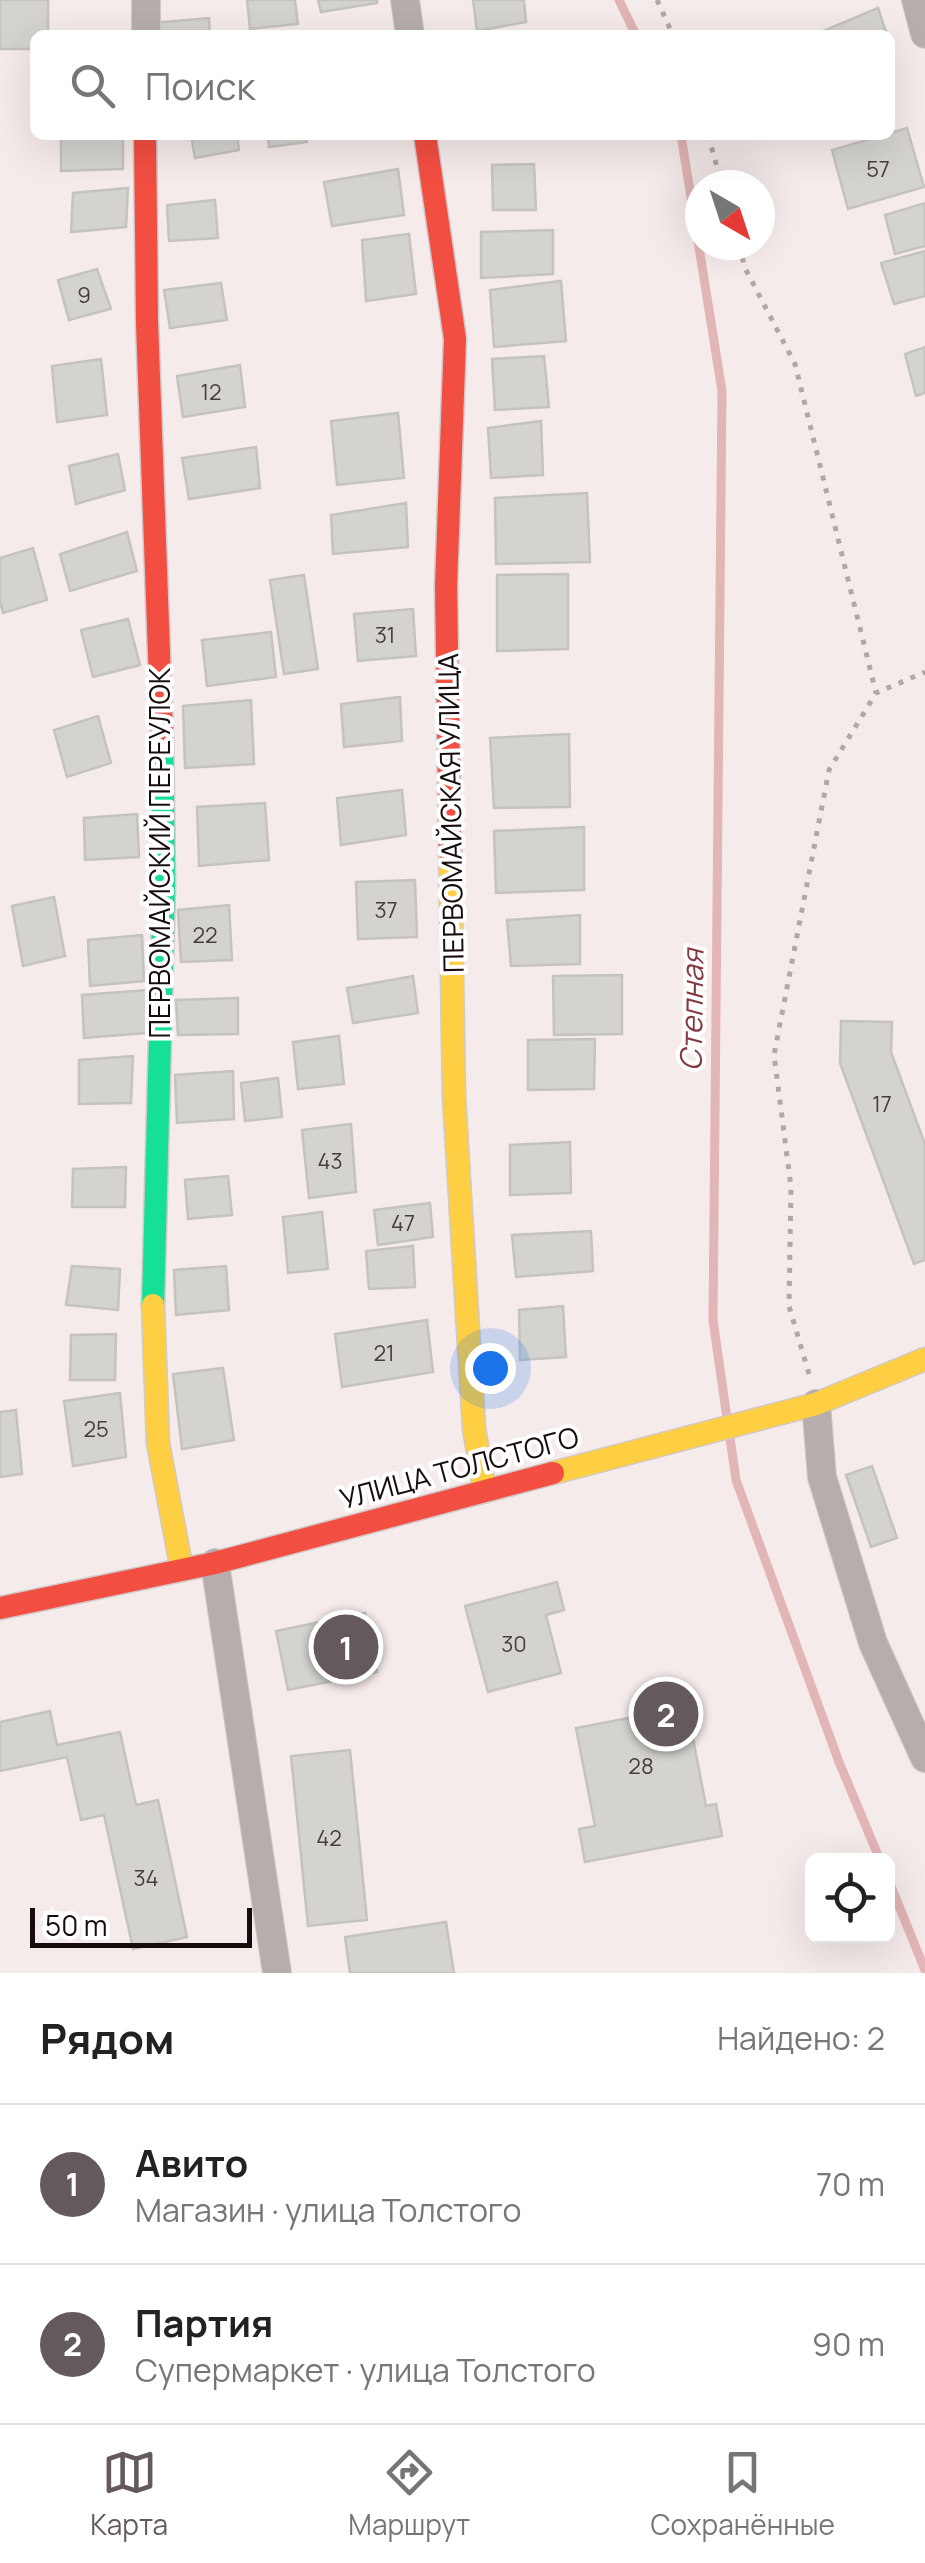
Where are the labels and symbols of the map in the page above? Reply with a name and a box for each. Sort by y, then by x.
house number: 57 [866,154,890,184]
north arrow [685,170,775,260]
house number: 9 [77,280,91,310]
house number: 12 [200,377,222,407]
house number: 31 [375,620,395,650]
street label: ПЕРВОМАЙСКАЯ УЛИЦА [428,653,472,973]
street label: ПЕРВОМАЙСКИЙ ПЕРЕУЛОК [140,667,178,1038]
house number: 37 [374,895,398,925]
house number: 22 [192,920,218,950]
water label: Степная [669,946,713,1071]
house number: 17 [872,1089,892,1119]
house number: 43 [317,1146,343,1176]
house number: 47 [391,1208,415,1238]
house number: 21 [373,1338,395,1368]
your location [465,1343,516,1394]
house number: 25 [83,1414,109,1444]
street label: УЛИЦА ТОЛСТОГО [335,1417,583,1517]
pin: 1 [314,1610,378,1684]
house number: 30 [501,1629,527,1659]
pin: 2 [634,1676,698,1752]
house number: 28 [628,1751,654,1781]
house number: 42 [316,1823,342,1853]
house number: 34 [133,1863,159,1893]
scale bar [30,1903,252,1948]

